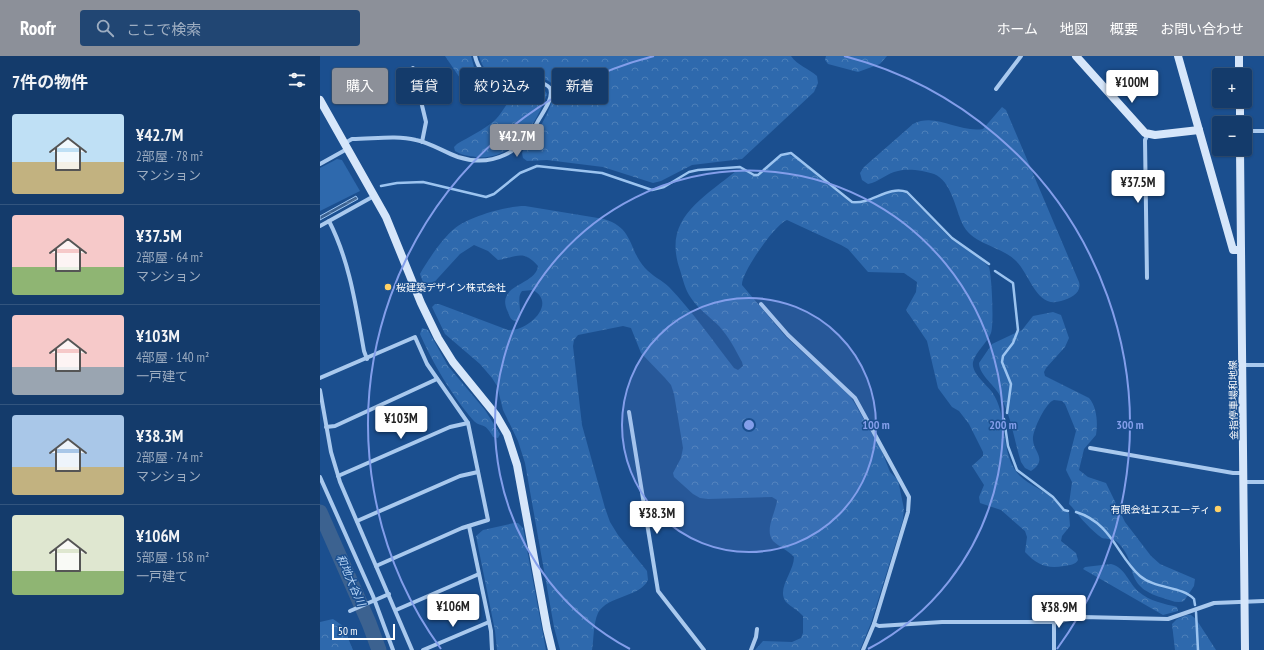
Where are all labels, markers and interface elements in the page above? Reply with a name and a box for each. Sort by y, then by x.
search box [80,10,360,46]
text: Roofr [20,16,56,40]
icon: search [94,17,116,39]
text: ここで検索 [126,20,201,39]
text: ホーム [996,20,1038,38]
text: 地図 [1060,20,1088,38]
text: 概要 [1110,20,1138,38]
text: お問い合わせ [1160,20,1244,38]
chip: 購入 [332,68,388,104]
chip: 賃貸 [396,68,452,104]
chip: 絞り込み [460,68,544,104]
chip: 新着 [552,68,608,104]
map controls [1212,68,1252,156]
button: + [1212,68,1252,108]
icon: filters [286,69,308,91]
pin: ¥100M [1104,70,1160,104]
text: 7件の物件 [12,71,88,93]
text: ¥100M [1115,74,1149,91]
button: − [1212,116,1252,156]
text: ¥42.7M [136,124,183,146]
pin: ¥42.7M [484,124,550,158]
text: ¥42.7M [499,128,535,145]
icon: home [44,130,92,178]
text: 2部屋 · 78 m² [136,148,203,165]
text: マンション [136,167,201,184]
pin: ¥37.5M [1105,170,1171,204]
text: ¥37.5M [1121,174,1155,191]
text: ¥37.5M [136,225,182,247]
icon: home [44,231,92,279]
text: 2部屋 · 64 m² [136,249,203,266]
text: マンション [136,268,201,285]
place label: 桜建築デザイン株式会社 [396,281,506,294]
marker: 桜建築デザイン株式会社 [383,282,393,292]
text: ¥103M [136,325,180,347]
icon: home [44,331,92,379]
text: 4部屋 · 140 m² [136,349,209,366]
street label: 金指停車場和地線 [1226,360,1241,440]
text: 一戸建て [136,368,188,385]
pin: ¥103M [373,406,429,440]
text: ¥103M [384,410,418,427]
text: 100 m [862,417,890,432]
text: 200 m [989,417,1017,432]
text: 300 m [1116,417,1144,432]
centre of rings [742,418,756,432]
text: ¥38.3M [136,425,183,447]
icon: home [44,431,92,479]
text: 2部屋 · 74 m² [136,449,203,466]
text: マンション [136,468,201,485]
pin: ¥38.3M [624,501,690,535]
place label: 有限会社エスエーティ [1111,503,1210,516]
marker: 有限会社エスエーティ [1213,504,1223,514]
text: ¥38.3M [639,505,675,522]
text: ¥106M [136,525,180,547]
icon: home [44,531,92,579]
text: 5部屋 · 158 m² [136,549,209,566]
water label: 和地大谷川 [333,552,369,609]
text: 一戸建て [136,568,188,585]
pin: ¥106M [425,594,481,628]
pin: ¥38.9M [1026,595,1092,629]
text: ¥106M [436,598,470,615]
text: ¥38.9M [1041,599,1077,616]
scale bar [332,622,395,641]
text: 50 m [338,624,357,638]

